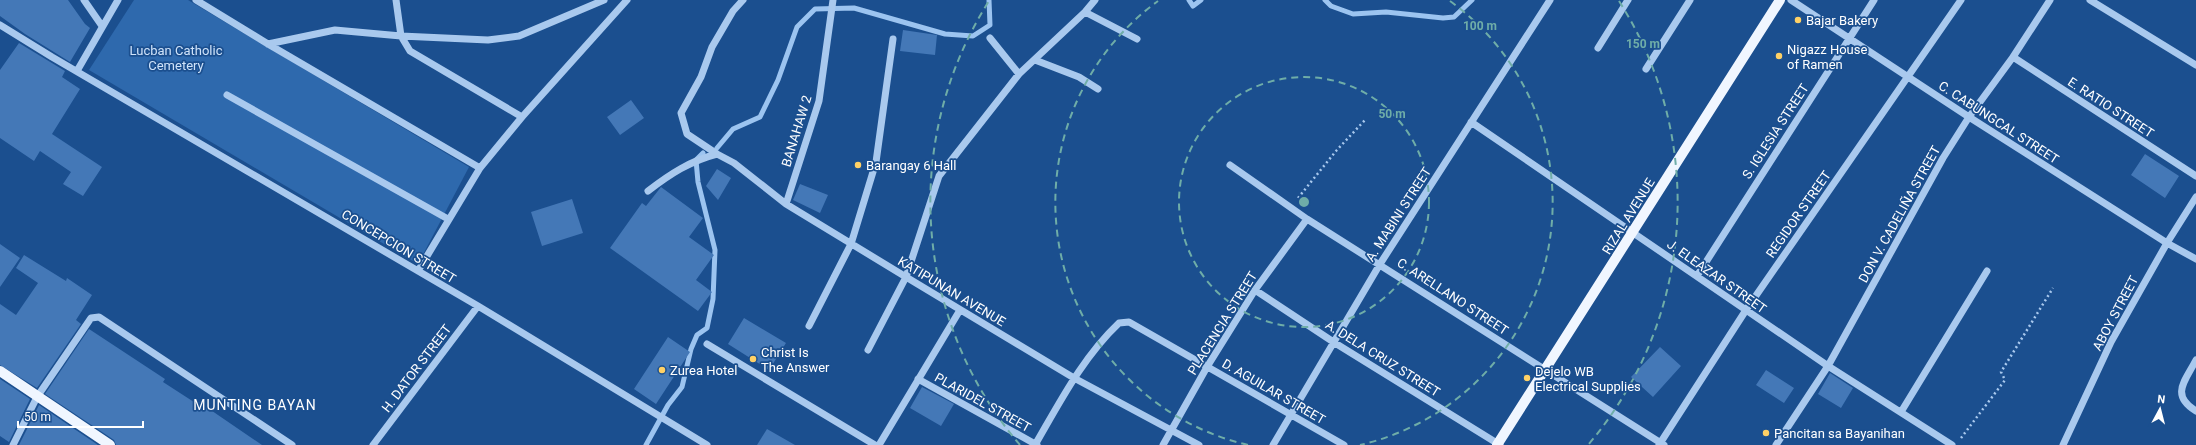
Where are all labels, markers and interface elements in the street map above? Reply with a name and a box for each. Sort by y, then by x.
place label: Bajar Bakery [1806,13,1878,28]
marker: Bajar Bakery [1793,15,1803,25]
text: 100 m [1463,19,1497,33]
text: 150 m [1626,37,1660,51]
place label: Nigazz House of Ramen [1787,42,1867,72]
park label: Lucban Catholic Cemetery [130,43,223,73]
marker: Nigazz House of Ramen [1774,51,1784,61]
street label: E. RATIO STREET [2065,74,2157,141]
street label: C. CABUNGCAL STREET [1936,78,2062,167]
street label: S. IGLESIA STREET [1739,81,1812,182]
street label: BANAHAW 2 [778,94,814,169]
text: 50 m [1378,107,1406,121]
street label: DON V. CADELIÑA STREET [1855,143,1943,285]
place label: Barangay 6 Hall [866,158,956,173]
marker: Barangay 6 Hall [853,160,863,170]
street label: A. MABINI STREET [1362,164,1434,264]
street label: REGIDOR STREET [1763,168,1834,261]
street label: RIZAL AVENUE [1599,175,1658,257]
centre of rings [1297,195,1311,209]
street label: CONCEPCION STREET [339,206,459,287]
street label: J. ELEAZAR STREET [1664,236,1769,316]
street label: KATIPUNAN AVENUE [895,253,1008,329]
street label: C. ARELLANO STREET [1394,255,1511,338]
street label: PLACENCIA STREET [1185,269,1260,378]
street label: ABOY STREET [2089,273,2142,353]
street label: A. DELA CRUZ STREET [1323,317,1443,400]
street label: H. DATOR STREET [379,321,454,415]
place label: Christ Is The Answer [761,345,830,375]
marker: Christ Is The Answer [748,354,758,364]
street label: D. AGUILAR STREET [1219,356,1328,427]
place label: Zurea Hotel [670,363,737,378]
place label: Dejelo WB Electrical Supplies [1535,364,1641,394]
marker: Zurea Hotel [657,365,667,375]
street label: PLARIDEL STREET [932,370,1034,435]
marker: Dejelo WB Electrical Supplies [1522,373,1532,383]
north arrow [2140,389,2180,429]
text: N [2157,393,2166,407]
district label: MUNTING BAYAN [193,397,317,413]
scale bar [18,403,143,429]
text: 50 m [24,410,51,424]
place label: Pancitan sa Bayanihan [1774,426,1905,441]
marker: Pancitan sa Bayanihan [1761,428,1771,438]

